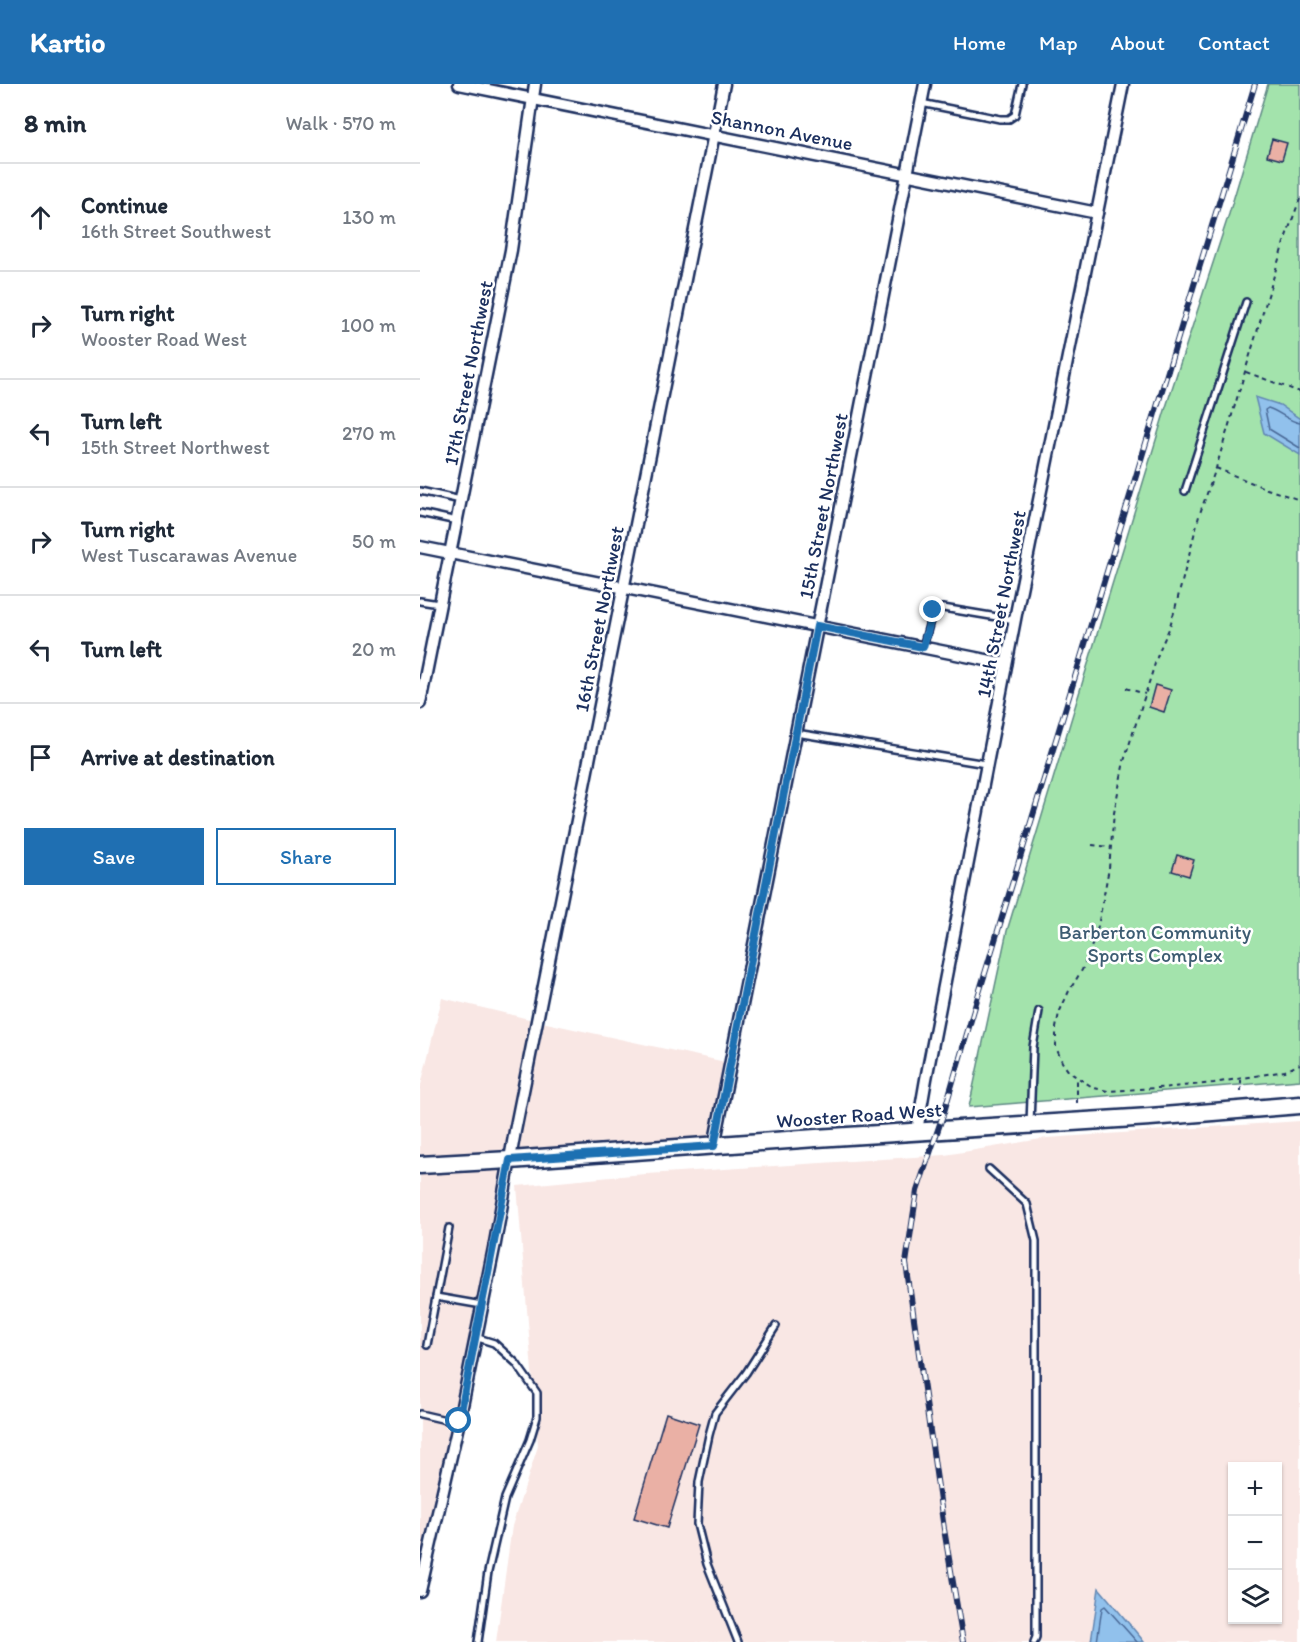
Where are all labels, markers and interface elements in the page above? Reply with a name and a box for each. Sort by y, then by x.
text: Kartio [30,25,105,59]
text: Home [953,30,1006,55]
text: Map [1039,30,1078,55]
text: About [1111,30,1165,55]
text: Contact [1198,30,1270,55]
street label: Shannon Avenue [709,104,855,156]
text: 8 min [24,107,86,139]
text: Walk · 570 m [285,111,396,135]
text: Continue [81,192,168,219]
icon: ahead [24,201,57,234]
text: 130 m [342,205,396,229]
text: 16th Street Southwest [81,219,271,243]
street label: 17th Street Northwest [438,278,498,468]
text: Turn right [81,300,175,327]
icon: right [24,309,57,342]
text: 100 m [341,313,396,337]
text: Wooster Road West [81,327,247,351]
text: Turn left [81,408,162,435]
street label: 15th Street Northwest [793,411,853,601]
icon: left [24,417,57,450]
text: 270 m [342,421,396,445]
text: 15th Street Northwest [81,435,270,459]
street label: 14th Street Northwest [971,508,1031,700]
text: Turn right [81,516,175,543]
street label: 16th Street Northwest [569,524,629,714]
icon: right [24,525,57,558]
text: 50 m [352,529,396,553]
text: West Tuscarawas Avenue [81,543,297,567]
route end [919,596,945,622]
icon: left [24,633,57,666]
text: Turn left [81,636,162,663]
text: 20 m [352,637,396,661]
icon: arrive [24,741,57,774]
text: Arrive at destination [81,744,275,771]
button: Save [24,828,204,885]
button: Share [216,828,396,885]
park label: Barberton Community Sports Complex [1059,920,1252,967]
street label: Wooster Road West [775,1097,943,1133]
route start [445,1407,471,1433]
map controls [1228,1462,1282,1624]
button: + [1228,1462,1282,1516]
button: − [1228,1516,1282,1570]
button: layers [1228,1570,1282,1624]

